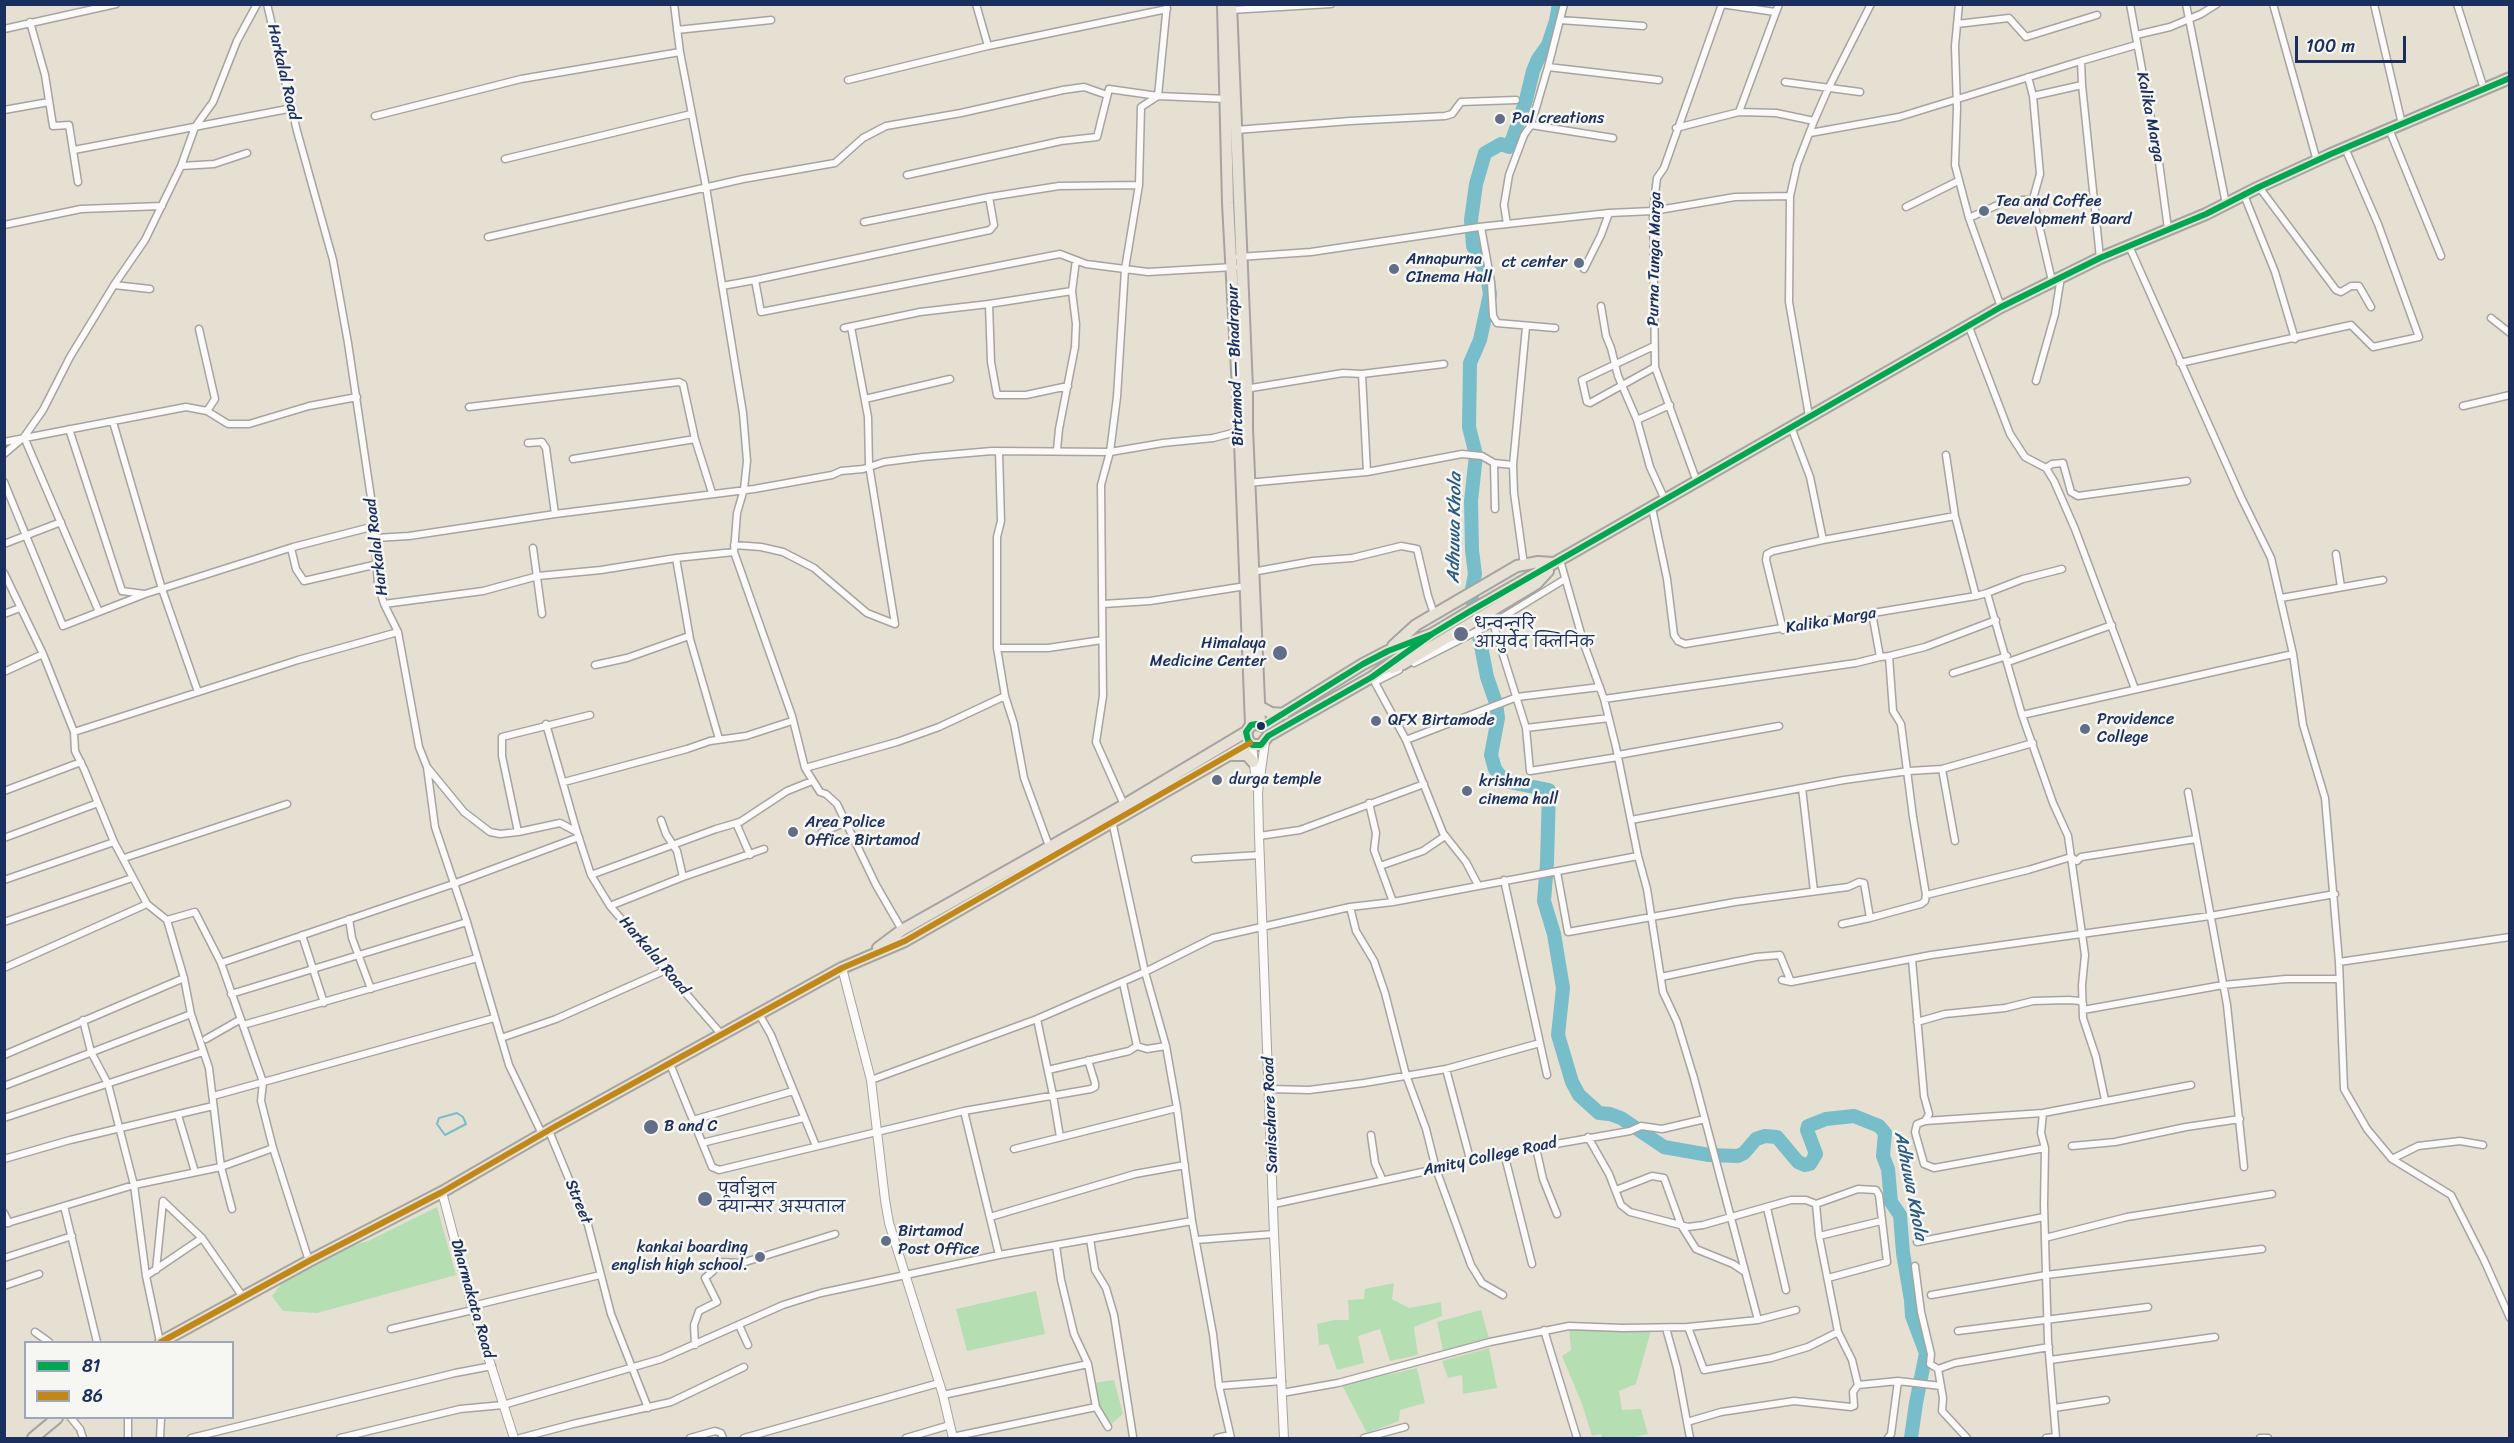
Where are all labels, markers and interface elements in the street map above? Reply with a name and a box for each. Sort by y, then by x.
street label: Harkalal Road [263,22,303,122]
scale bar [2298,24,2409,62]
text: 100 m [2306,30,2355,62]
street label: Kalika Marga [2132,70,2168,164]
place label: Pal creations [1512,109,1604,129]
marker: Pal creations [1493,112,1507,126]
street label: Purna Tunga Marga [1644,192,1666,326]
place label: Tea and Coffee Development Board [1996,192,2131,230]
marker: Tea and Coffee Development Board [1977,204,1991,218]
place label: Annapurna CInema Hall [1406,250,1492,288]
place label: ct center [1502,253,1567,273]
marker: ct center [1572,256,1586,270]
marker: Annapurna CInema Hall [1387,262,1401,276]
street label: Birtamod — Bhadrapur [1224,284,1248,446]
water label: Adhuwa Khola [1443,473,1467,583]
street label: Harkalal Road [361,497,393,597]
street label: Kalika Marga [1784,604,1878,638]
place label: धन्वन्तरि आयुर्वेद क्लिनिक [1474,615,1594,653]
marker: धन्वन्तरि आयुर्वेद क्लिनिक [1452,625,1470,643]
place label: Himalaya Medicine Center [1150,634,1266,672]
marker: Himalaya Medicine Center [1271,644,1289,662]
place label: Providence College [2097,710,2174,748]
place label: QFX Birtamode [1388,711,1495,731]
marker: QFX Birtamode [1369,714,1383,728]
unlabelled marker [1255,720,1267,732]
marker: Providence College [2078,722,2092,736]
place label: durga temple [1229,770,1322,790]
place label: krishna cinema hall [1479,772,1558,810]
marker: durga temple [1210,773,1224,787]
marker: krishna cinema hall [1460,784,1474,798]
place label: Area Police Office Birtamod [805,813,919,851]
marker: Area Police Office Birtamod [786,825,800,839]
street label: Harkalal Road [615,913,693,999]
street label: Sanischare Road [1259,1057,1283,1173]
place label: B and C [664,1117,717,1137]
marker: B and C [642,1118,660,1136]
water label: Adhuwa Khola [1889,1130,1931,1242]
street label: Amity College Road [1421,1133,1559,1181]
street label: Street [560,1177,596,1227]
place label: पूर्वाञ्चल क्यान्सर अस्पताल [718,1180,845,1218]
marker: पूर्वाञ्चल क्यान्सर अस्पताल [696,1190,714,1208]
place label: Birtamod Post Office [898,1222,980,1260]
marker: Birtamod Post Office [879,1234,893,1248]
street label: Dharmakata Road [446,1237,498,1361]
place label: kankai boarding english high school. [611,1238,748,1276]
marker: kankai boarding english high school. [753,1250,767,1264]
legend [24,1341,234,1419]
text: 81 [82,1350,101,1382]
text: 86 [82,1380,103,1412]

